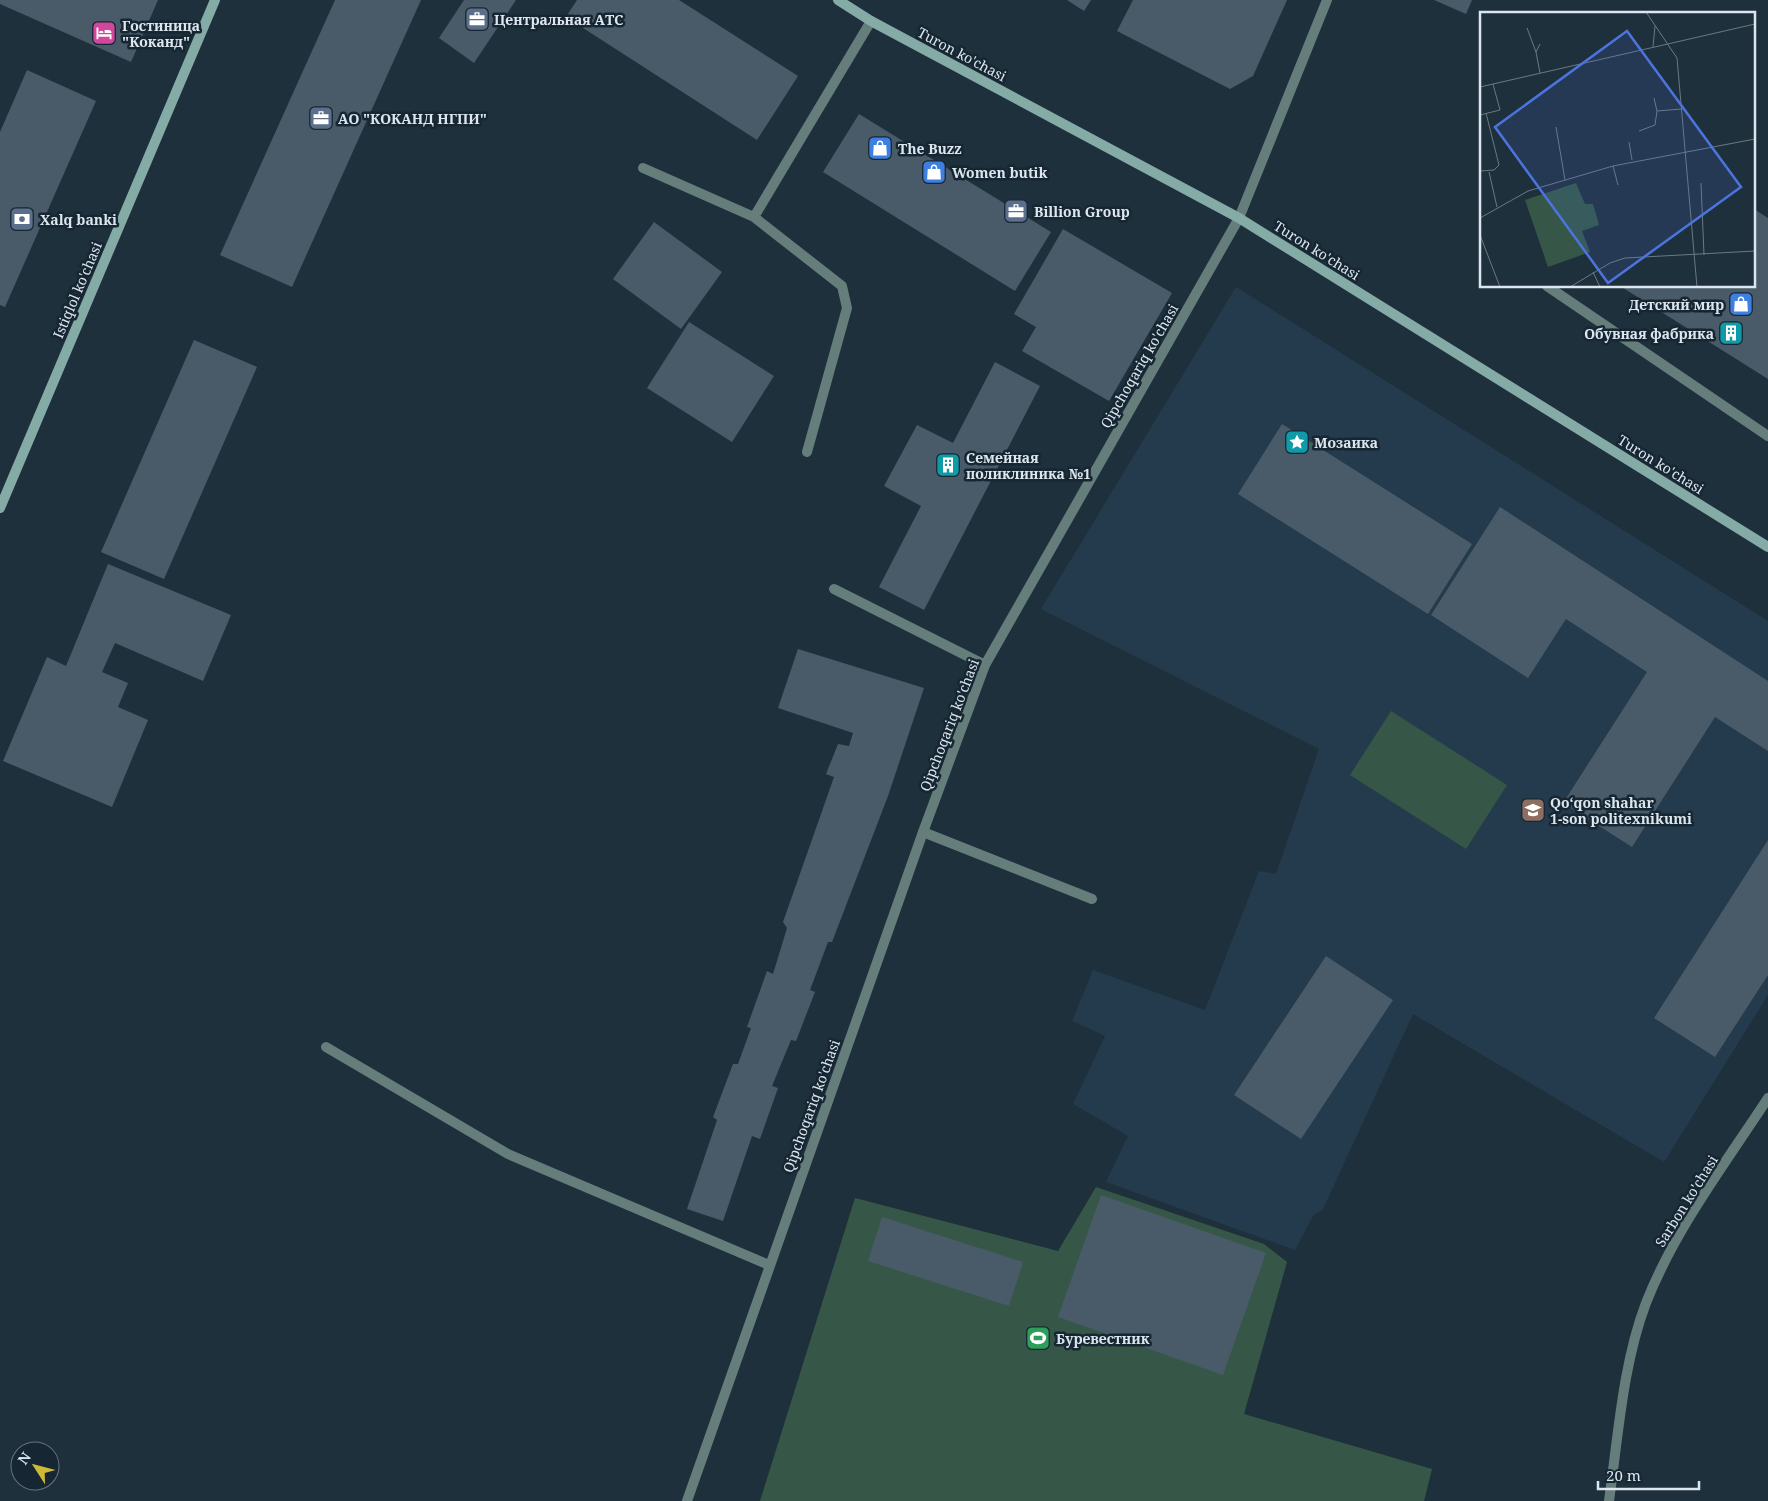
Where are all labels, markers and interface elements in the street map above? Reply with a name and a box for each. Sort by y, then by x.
office icon: Центральная АТС [464,6,490,32]
place label: Центральная АТС [494,10,624,29]
inset map [1480,12,1756,288]
place label: Гостиница "Коканд" [122,16,200,51]
hotel icon: Гостиница "Коканд" [91,20,117,46]
street label: Turon ko'chasi [914,23,1010,86]
office icon: АО "КОКАНД НГПИ" [308,105,334,131]
place label: АО "КОКАНД НГПИ" [338,109,487,128]
shop icon: The Buzz [867,135,893,161]
place label: The Buzz [898,139,962,158]
shop icon: Women butik [921,159,947,185]
place label: Women butik [952,163,1048,182]
office icon: Billion Group [1003,198,1029,224]
place label: Billion Group [1034,202,1130,221]
bank icon: Xalq banki [9,206,35,232]
place label: Xalq banki [40,210,117,229]
street label: Turon ko'chasi [1270,216,1364,284]
street label: Istiqlol ko'chasi [48,238,106,341]
shop icon: Детский мир [1728,291,1754,317]
place label: Детский мир [1629,295,1724,314]
street label: Qipchoqariq ko'chasi [1096,300,1183,432]
building icon: Обувная фабрика [1718,320,1744,346]
place label: Обувная фабрика [1584,324,1714,343]
place icon: Мозаика [1284,429,1310,455]
street label: Turon ko'chasi [1614,430,1708,498]
place label: Мозаика [1314,433,1378,452]
place label: Семейная поликлиника №1 [966,448,1091,483]
building icon: Семейная поликлиника №1 [935,452,961,478]
street label: Qipchoqariq ko'chasi [915,656,983,794]
place label: Qoʻqon shahar 1-son politexnikumi [1550,793,1692,828]
school or university icon: Qoʻqon shahar 1-son politexnikumi [1520,797,1546,823]
street label: Qipchoqariq ko'chasi [778,1036,844,1175]
street label: Sarbon ko'chasi [1650,1151,1722,1250]
sports icon: Буревестник [1025,1325,1051,1351]
place label: Буревестник [1056,1329,1150,1348]
north arrow [10,1441,60,1491]
text: N [13,1448,35,1468]
scale bar [1598,1458,1699,1490]
text: 20 m [1606,1465,1641,1485]

